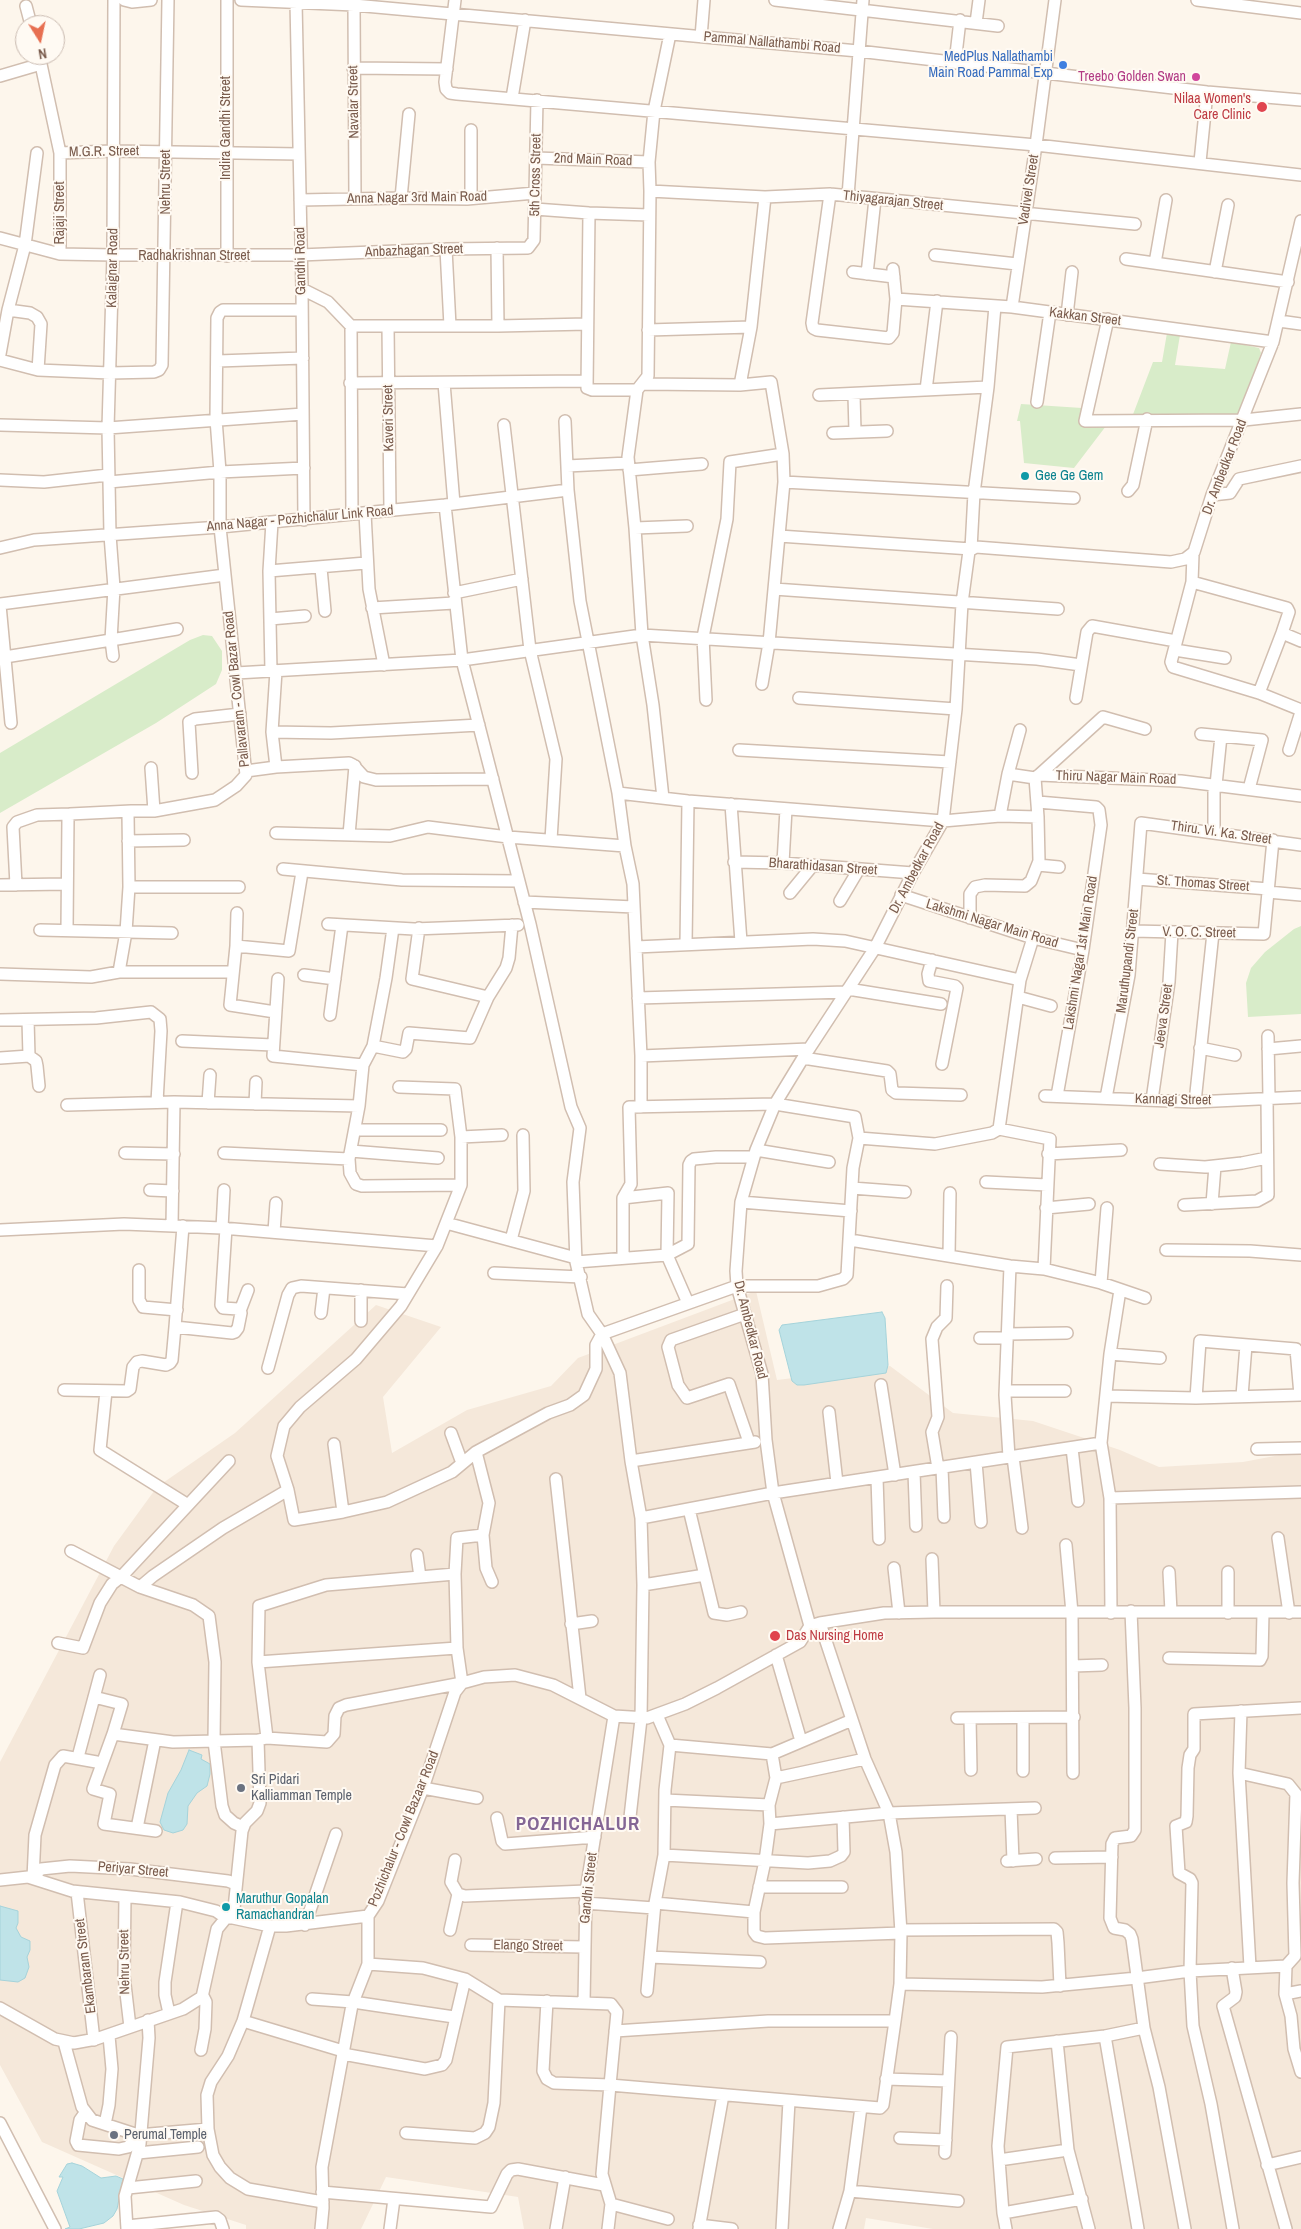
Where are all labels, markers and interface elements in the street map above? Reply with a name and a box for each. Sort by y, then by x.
north arrow [15,15,65,65]
street label: Pammal Nallathambi Road [703,29,841,57]
text: N [37,44,48,63]
place label: MedPlus Nallathambi Main Road Pammal Exp [929,49,1053,82]
marker: MedPlus Nallathambi Main Road Pammal Exp [1057,59,1069,71]
street label: Navalar Street [345,65,363,139]
place label: Treebo Golden Swan [1078,69,1186,85]
marker: Treebo Golden Swan [1190,71,1202,83]
street label: Indira Gandhi Street [218,76,234,180]
place label: Nilaa Women's Care Clinic [1174,91,1251,124]
marker: Nilaa Women's Care Clinic [1255,100,1269,114]
street label: 5th Cross Street [527,133,545,217]
street label: M.G.R. Street [69,143,139,161]
street label: Nehru Street [158,149,174,215]
street label: 2nd Main Road [553,150,633,170]
street label: Vadivel Street [1015,153,1043,227]
street label: Rajaji Street [52,181,68,245]
street label: Thiyagarajan Street [842,187,944,215]
street label: Anna Nagar 3rd Main Road [347,188,487,208]
street label: Gandhi Road [292,227,310,295]
street label: Kalaignar Road [104,228,122,308]
street label: Anbazhagan Street [365,241,463,261]
street label: Radhakrishnan Street [138,248,250,264]
street label: Kakkan Street [1048,304,1122,330]
street label: Kaveri Street [380,384,398,452]
street label: Dr. Ambedkar Road [1199,417,1251,517]
place label: Gee Ge Gem [1035,468,1103,484]
marker: Gee Ge Gem [1019,470,1031,482]
street label: Anna Nagar - Pozhichalur Link Road [206,502,394,536]
street label: Pallavaram - Cowl Bazar Road [220,610,254,768]
street label: Thiru Nagar Main Road [1055,768,1177,788]
street label: Thiru. Vi. Ka. Street [1170,818,1272,848]
street label: Dr. Ambedkar Road [886,820,948,916]
street label: Bharathidasan Street [768,855,878,879]
street label: St. Thomas Street [1156,872,1250,896]
street label: Lakshmi Nagar 1st Main Road [1061,875,1101,1031]
street label: Lakshmi Nagar Main Road [924,896,1060,952]
street label: Maruthupandi Street [1113,908,1143,1014]
street label: V. O. C. Street [1162,924,1236,942]
street label: Jeeva Street [1151,983,1177,1049]
street label: Kannagi Street [1135,1091,1211,1109]
street label: Dr. Ambedkar Road [730,1279,770,1381]
place label: Das Nursing Home [786,1628,884,1644]
marker: Das Nursing Home [768,1629,782,1643]
street label: Pozhichalur - Cowl Bazaar Road [365,1749,443,1909]
place label: Sri Pidari Kalliamman Temple [251,1772,352,1804]
marker: Sri Pidari Kalliamman Temple [235,1782,247,1794]
district label: POZHICHALUR [514,1814,642,1836]
street label: Gandhi Street [577,1852,601,1924]
street label: Periyar Street [97,1859,169,1881]
place label: Maruthur Gopalan Ramachandran [236,1891,329,1924]
marker: Maruthur Gopalan Ramachandran [220,1901,232,1913]
street label: Ekambaram Street [72,1917,100,2015]
street label: Nehru Street [116,1929,134,1995]
street label: Elango Street [493,1937,563,1955]
place label: Perumal Temple [124,2127,207,2143]
marker: Perumal Temple [108,2129,120,2141]

